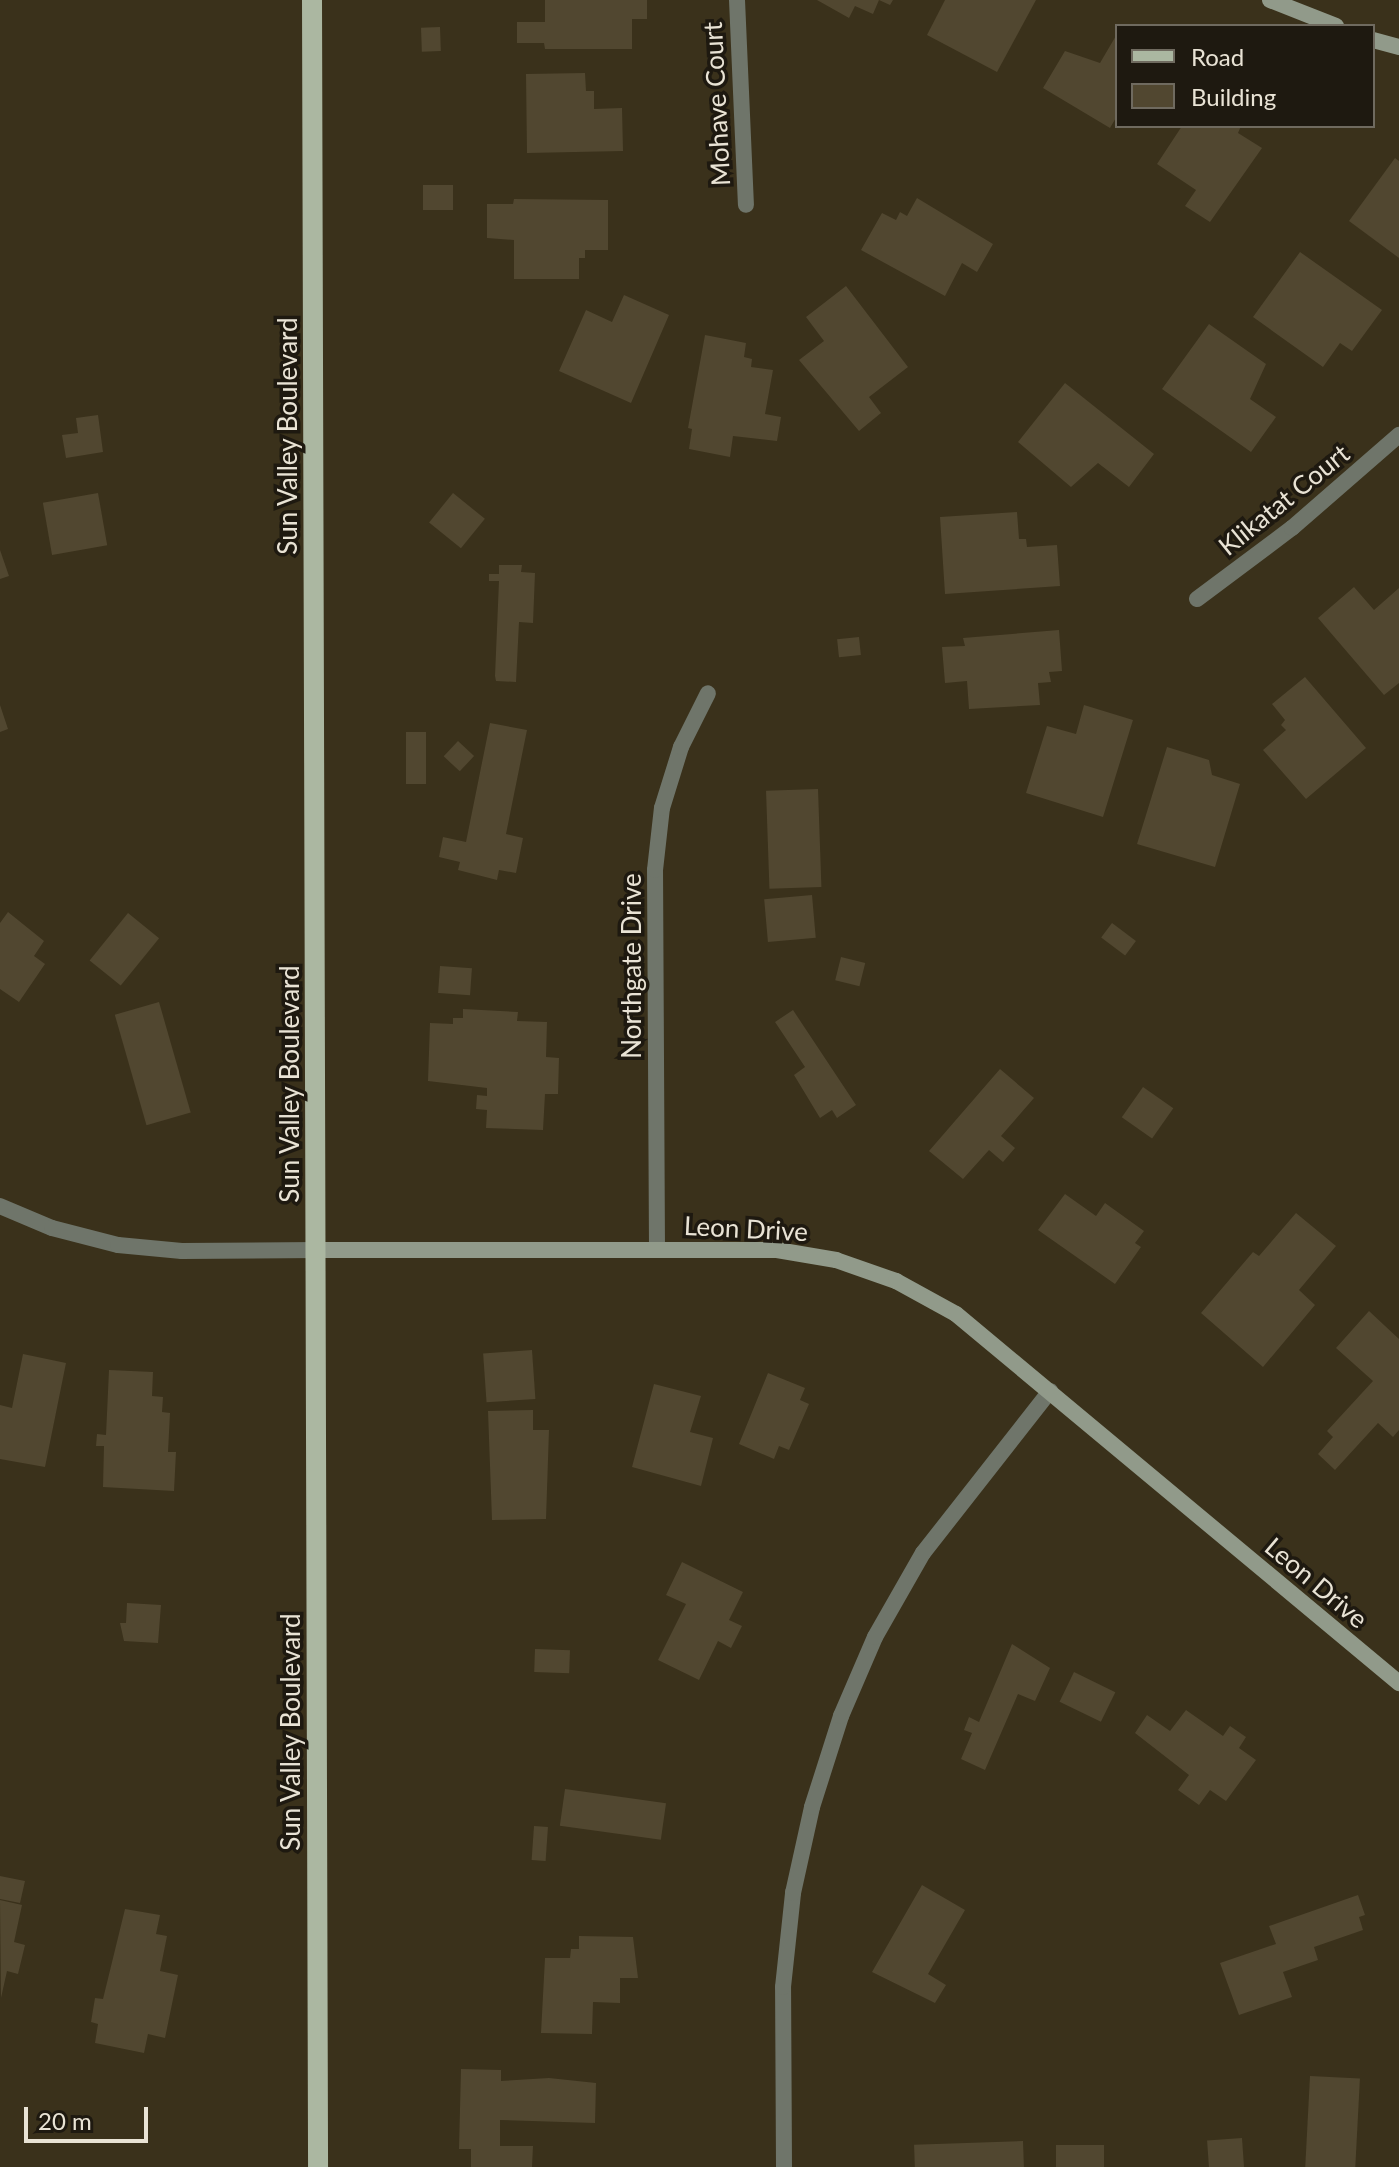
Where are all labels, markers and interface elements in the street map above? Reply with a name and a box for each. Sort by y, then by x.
street label: Mohave Court [697,21,737,187]
legend [1115,24,1375,128]
text: Road [1191,42,1244,71]
text: Building [1191,82,1276,111]
street label: Sun Valley Boulevard [272,317,304,555]
street label: Klikatat Court [1212,438,1356,562]
street label: Northgate Drive [616,873,648,1059]
street label: Sun Valley Boulevard [274,965,306,1203]
street label: Leon Drive [683,1210,809,1248]
street label: Leon Drive [1258,1531,1374,1635]
street label: Sun Valley Boulevard [275,1613,307,1851]
scale bar [28,2091,152,2141]
text: 20 m [38,2106,92,2135]

